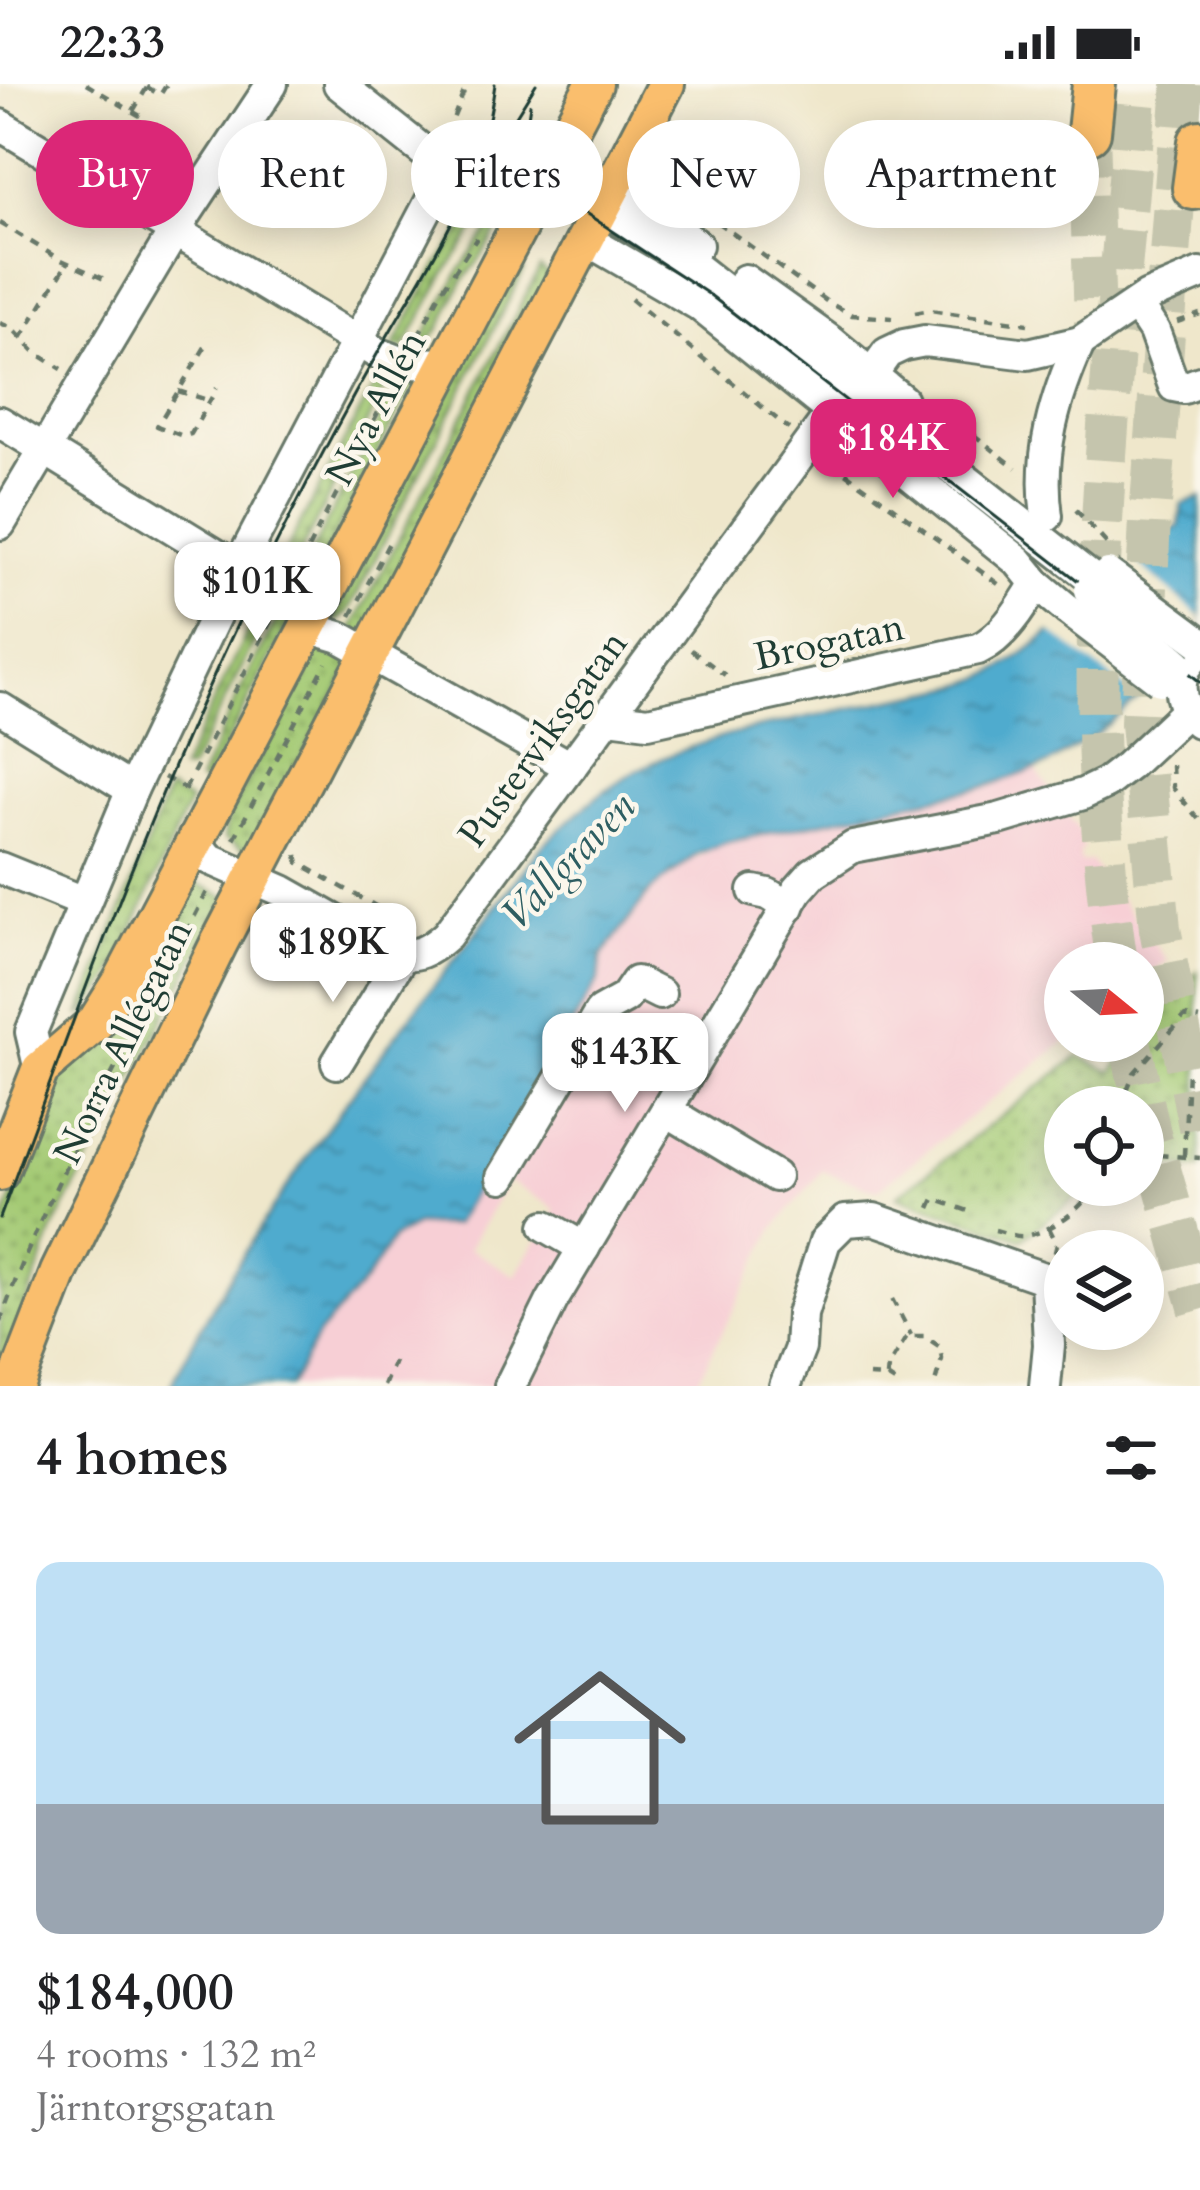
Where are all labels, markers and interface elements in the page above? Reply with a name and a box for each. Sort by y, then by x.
text: 22:33 [60,12,165,73]
chip: Buy [36,120,194,228]
chip: Rent [218,120,387,228]
chip: Filters [411,120,603,228]
chip: New [627,120,800,228]
chip: Apartment [824,120,1099,228]
street label: Nya Allén [313,321,439,495]
pin: $184K [809,399,977,501]
text: $184K [837,411,949,464]
pin: $101K [173,542,341,644]
text: $101K [201,554,313,607]
street label: Brogatan [749,600,909,684]
street label: Pusterviksgatan [446,620,640,858]
water label: Vallgraven [488,779,648,942]
pin: $189K [249,903,417,1005]
street label: Norra Allégatan [41,911,205,1173]
text: $189K [277,915,389,968]
north arrow [1044,942,1164,1062]
map controls [1044,942,1164,1350]
pin: $143K [541,1013,709,1115]
text: $143K [569,1025,681,1078]
button: locate [1044,1086,1164,1206]
button: layers [1044,1230,1164,1350]
text: 4 homes [36,1423,228,1493]
icon: filters [1098,1425,1164,1491]
icon: home [492,1640,708,1856]
text: $184,000 [36,1958,234,2028]
text: 4 rooms · 132 m² [36,2028,316,2081]
text: Järntorgsgatan [36,2081,275,2134]

